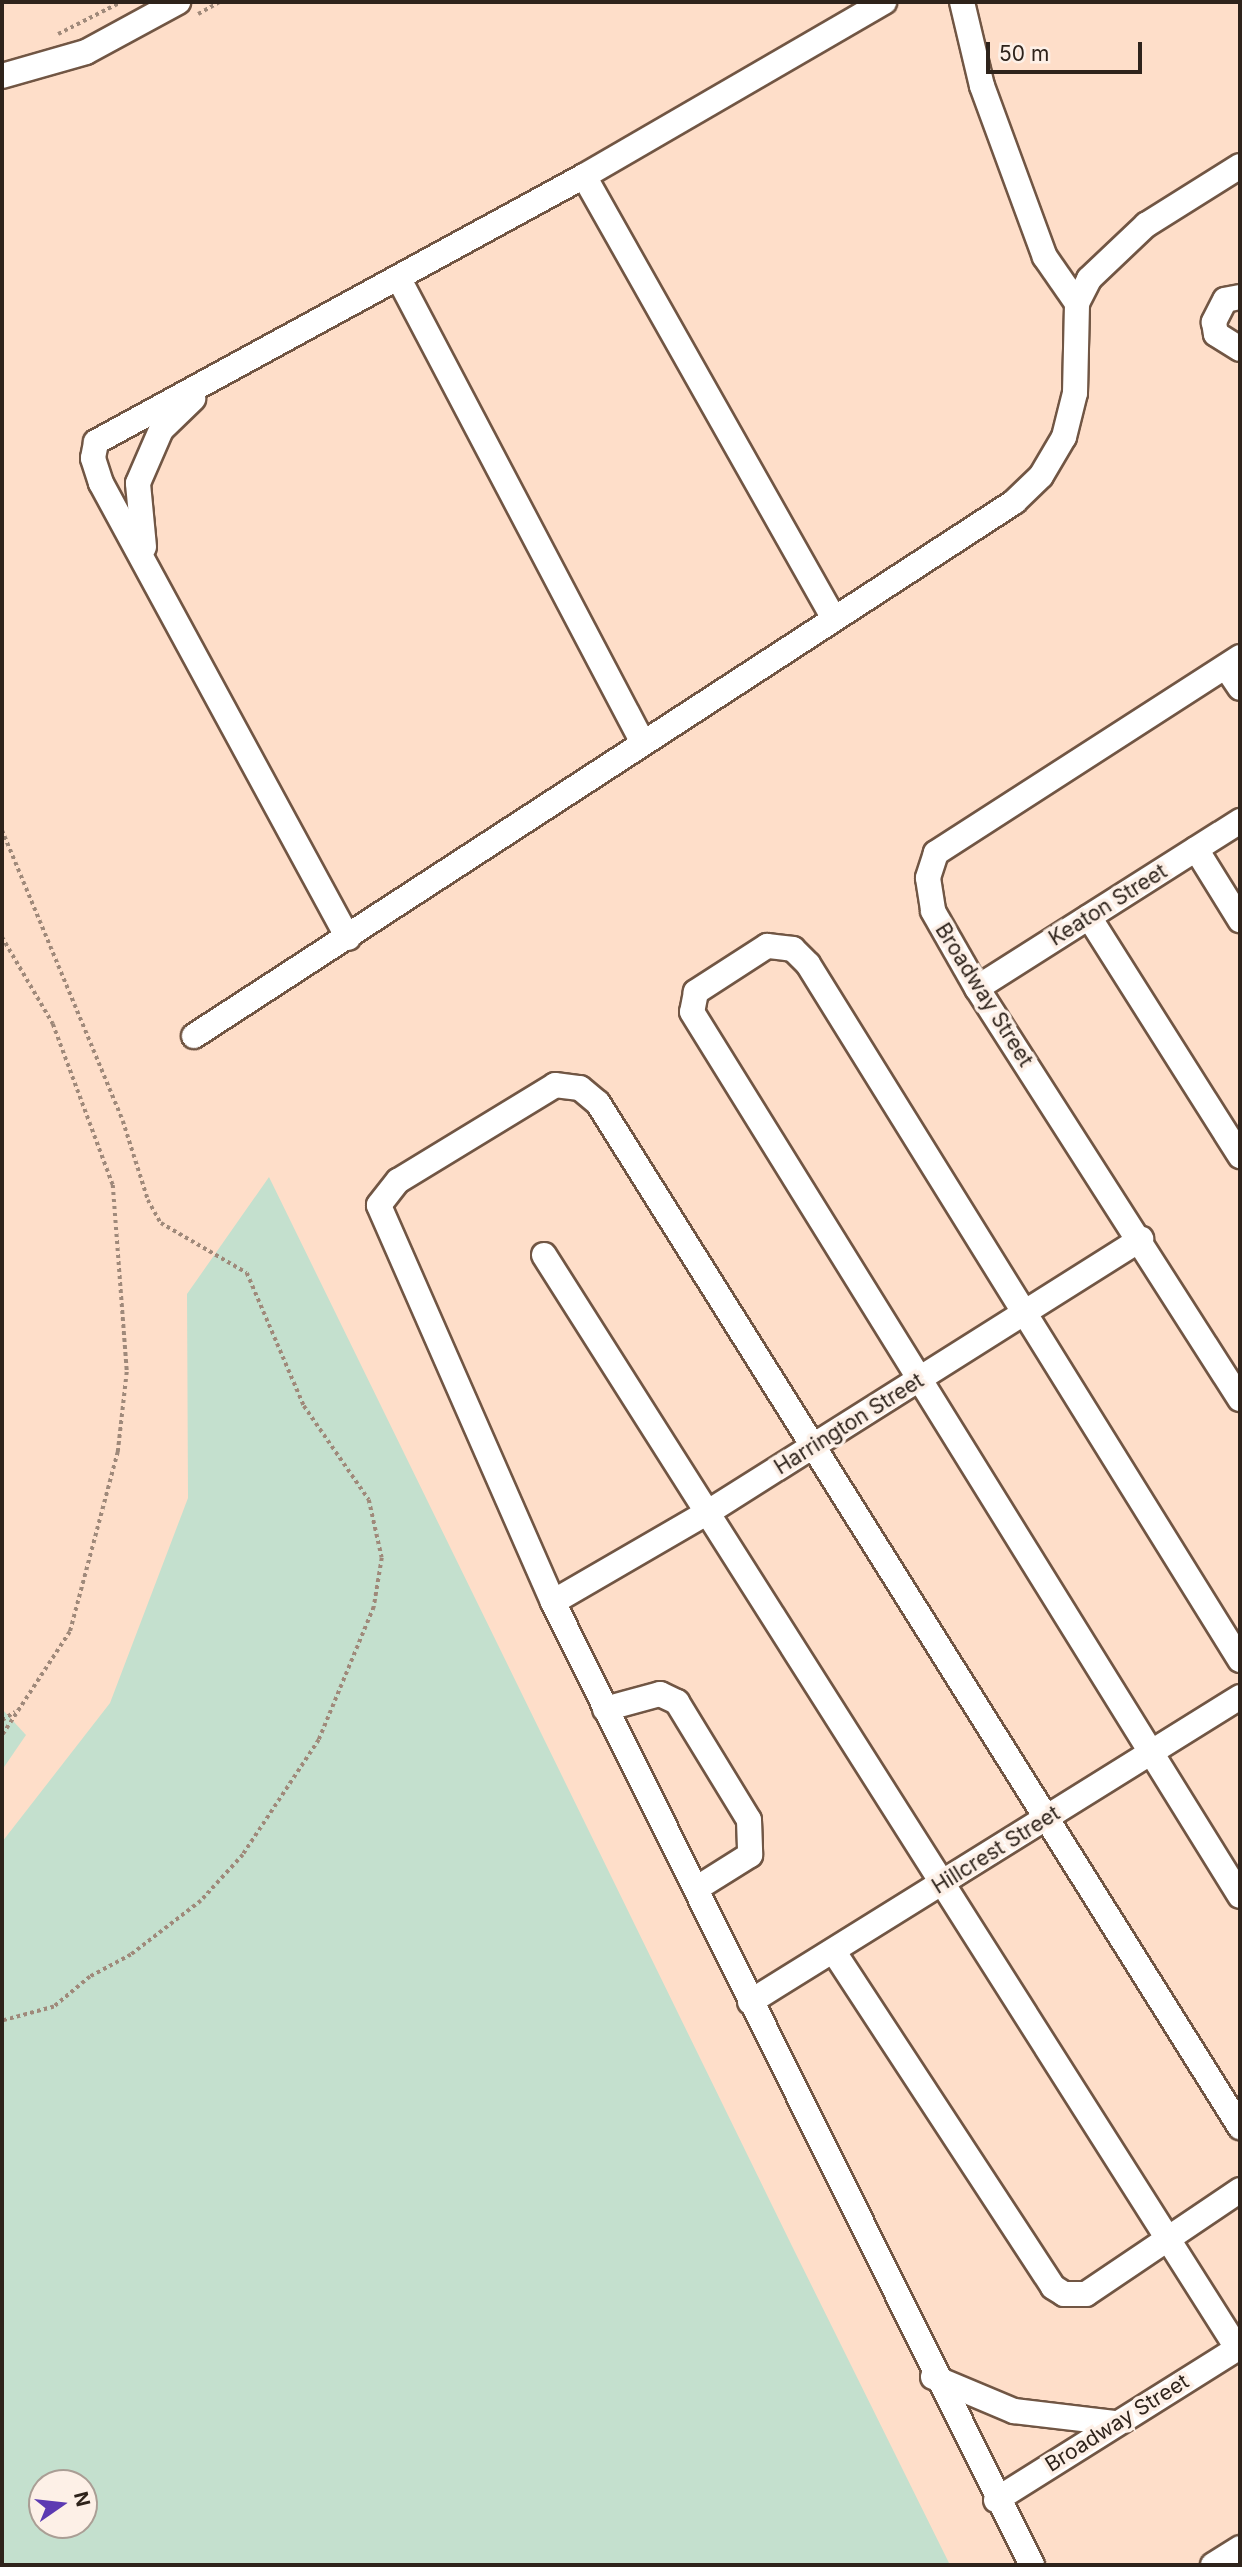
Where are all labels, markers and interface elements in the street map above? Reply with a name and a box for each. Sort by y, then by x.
scale bar [990,28,1146,72]
text: 50 m [999,41,1049,66]
street label: Keaton Street [1044,859,1172,951]
street label: Broadway Street [930,919,1038,1071]
street label: Harrington Street [770,1368,928,1480]
street label: Hillcrest Street [928,1801,1064,1899]
street label: Broadway Street [1041,2369,1193,2477]
north arrow [28,2469,98,2539]
text: N [69,2489,95,2509]

